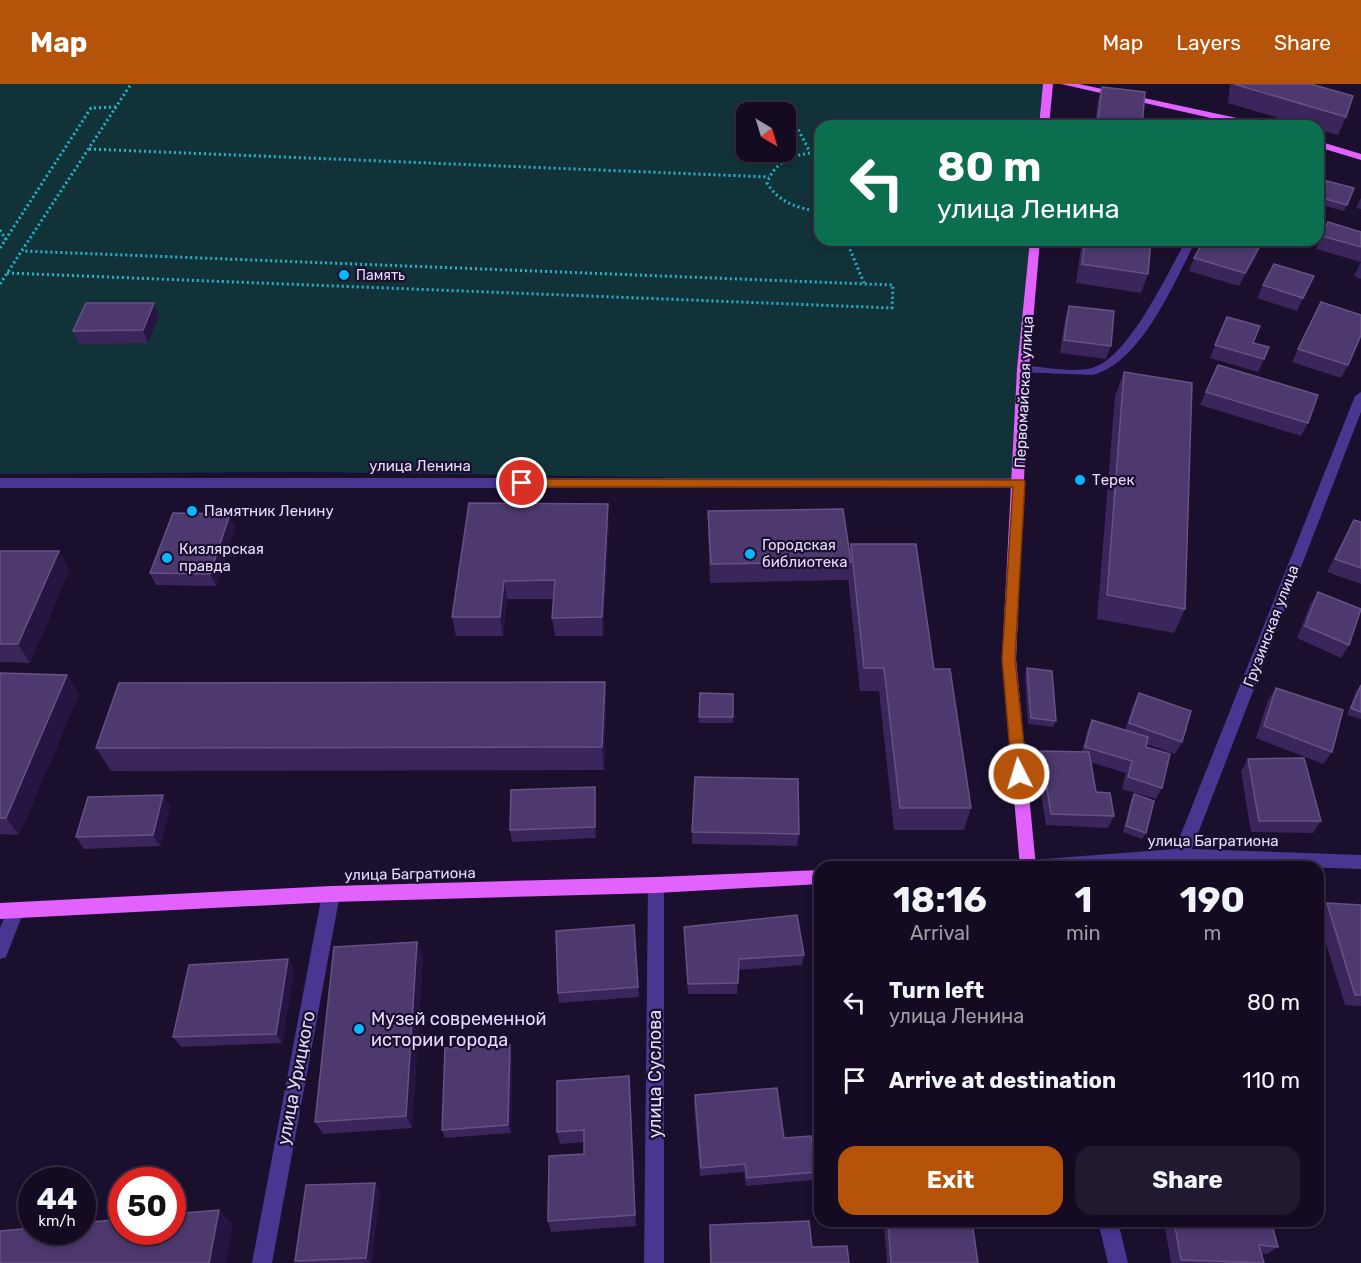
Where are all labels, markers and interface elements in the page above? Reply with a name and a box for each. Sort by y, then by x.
text: Map [30,26,87,59]
text: Map [1102,30,1143,55]
text: Layers [1176,30,1241,55]
text: Share [1274,30,1331,55]
north arrow [736,102,796,162]
map controls [736,102,796,162]
text: 80 m [937,142,1041,192]
icon: left [838,144,916,222]
text: улица Ленина [937,193,1120,225]
place label: Память [356,267,405,284]
marker: Память [337,268,351,282]
street label: Первомайская улица [1011,315,1037,469]
street label: улица Ленина [369,457,471,475]
pin [496,457,547,508]
icon: arrive [505,466,538,499]
place label: Терек [1092,471,1134,489]
marker: Терек [1073,473,1087,487]
place label: Памятник Ленину [204,502,334,520]
marker: Памятник Ленину [185,504,199,518]
place label: Городская библиотека [762,536,847,571]
place label: Кизлярская правда [179,540,264,575]
marker: Городская библиотека [743,547,757,561]
marker: Кизлярская правда [160,551,174,565]
street label: Грузинская улица [1239,563,1303,689]
position arrow [987,742,1051,806]
street label: улица Багратиона [1147,832,1279,850]
street label: улица Багратиона [344,864,476,884]
text: 18:16 [893,878,987,921]
text: 1 [1074,878,1092,921]
text: 190 [1180,878,1245,921]
text: Arrival [910,921,970,945]
text: min [1066,921,1101,945]
text: m [1203,921,1221,945]
text: Turn left [889,977,984,1004]
icon: left [838,986,871,1019]
text: 80 m [1247,989,1300,1016]
text: улица Ленина [889,1004,1024,1028]
place label: Музей современной истории города [371,1008,547,1051]
street label: улица Урицкого [272,1009,320,1147]
street label: улица Суслова [644,1010,666,1138]
marker: Музей современной истории города [352,1022,366,1036]
icon: arrive [838,1064,871,1097]
text: Arrive at destination [889,1067,1116,1094]
text: 110 m [1242,1067,1300,1094]
button: Exit [838,1146,1063,1215]
button: Share [1075,1146,1300,1215]
speed limit sign: 50 [108,1167,186,1245]
text: 44 [37,1181,77,1217]
text: km/h [38,1212,76,1230]

